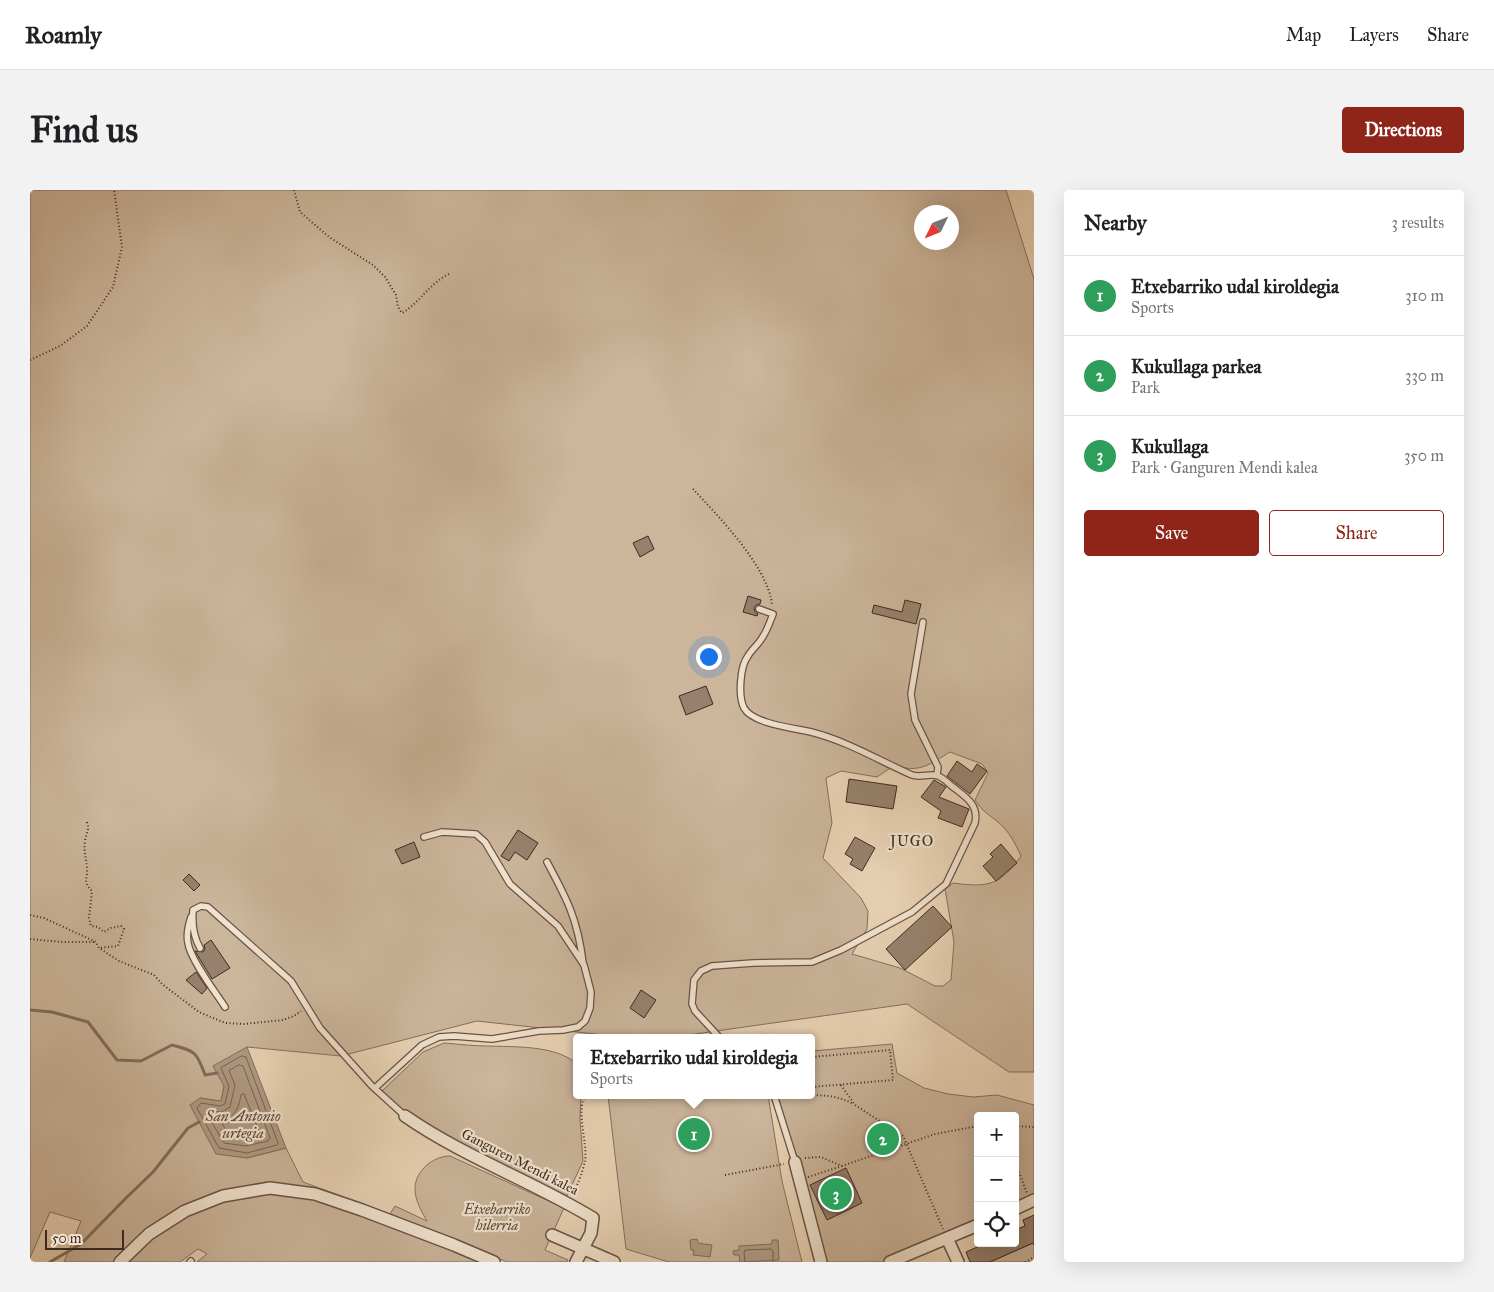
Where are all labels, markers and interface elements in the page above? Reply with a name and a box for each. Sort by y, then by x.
text: Roamly [25,20,102,50]
text: Map [1286,24,1321,46]
text: Layers [1349,24,1399,46]
text: Share [1427,24,1469,46]
button: Directions [1342,107,1464,153]
text: Find us [30,109,138,152]
north arrow [914,205,959,250]
text: Nearby [1084,210,1147,236]
text: 3 results [1391,213,1444,232]
text: Etxebarriko udal kiroldegia [1131,275,1339,298]
text: 1 [1097,286,1103,305]
text: 310 m [1405,286,1444,305]
text: Sports [1131,298,1174,317]
text: Kukullaga parkea [1131,355,1262,378]
text: 2 [1096,366,1104,385]
text: 330 m [1405,366,1444,385]
text: Park [1131,378,1160,397]
text: Kukullaga [1131,435,1208,458]
text: 3 [1097,446,1103,465]
text: 350 m [1404,446,1444,465]
text: Park · Ganguren Mendi kalea [1131,458,1318,477]
button: Save [1084,510,1259,556]
button: Share [1269,510,1444,556]
your location [696,644,722,670]
district label: JUGO [888,832,934,851]
popup [573,1034,815,1099]
text: Etxebarriko udal kiroldegia [590,1046,798,1069]
text: Sports [590,1069,633,1088]
water label: San Antonio urtegia [204,1107,281,1142]
map controls [974,1112,1019,1247]
button: + [974,1112,1019,1157]
pin: 1 [678,1115,710,1153]
pin: 2 [867,1120,899,1158]
street label: Ganguren Mendi kalea [459,1125,581,1199]
button: − [974,1157,1019,1202]
pin: 3 [820,1175,852,1213]
park label: Etxebarriko hilerria [463,1201,530,1234]
button: locate [974,1202,1019,1247]
scale bar [45,1227,124,1250]
text: 50 m [52,1230,81,1247]

